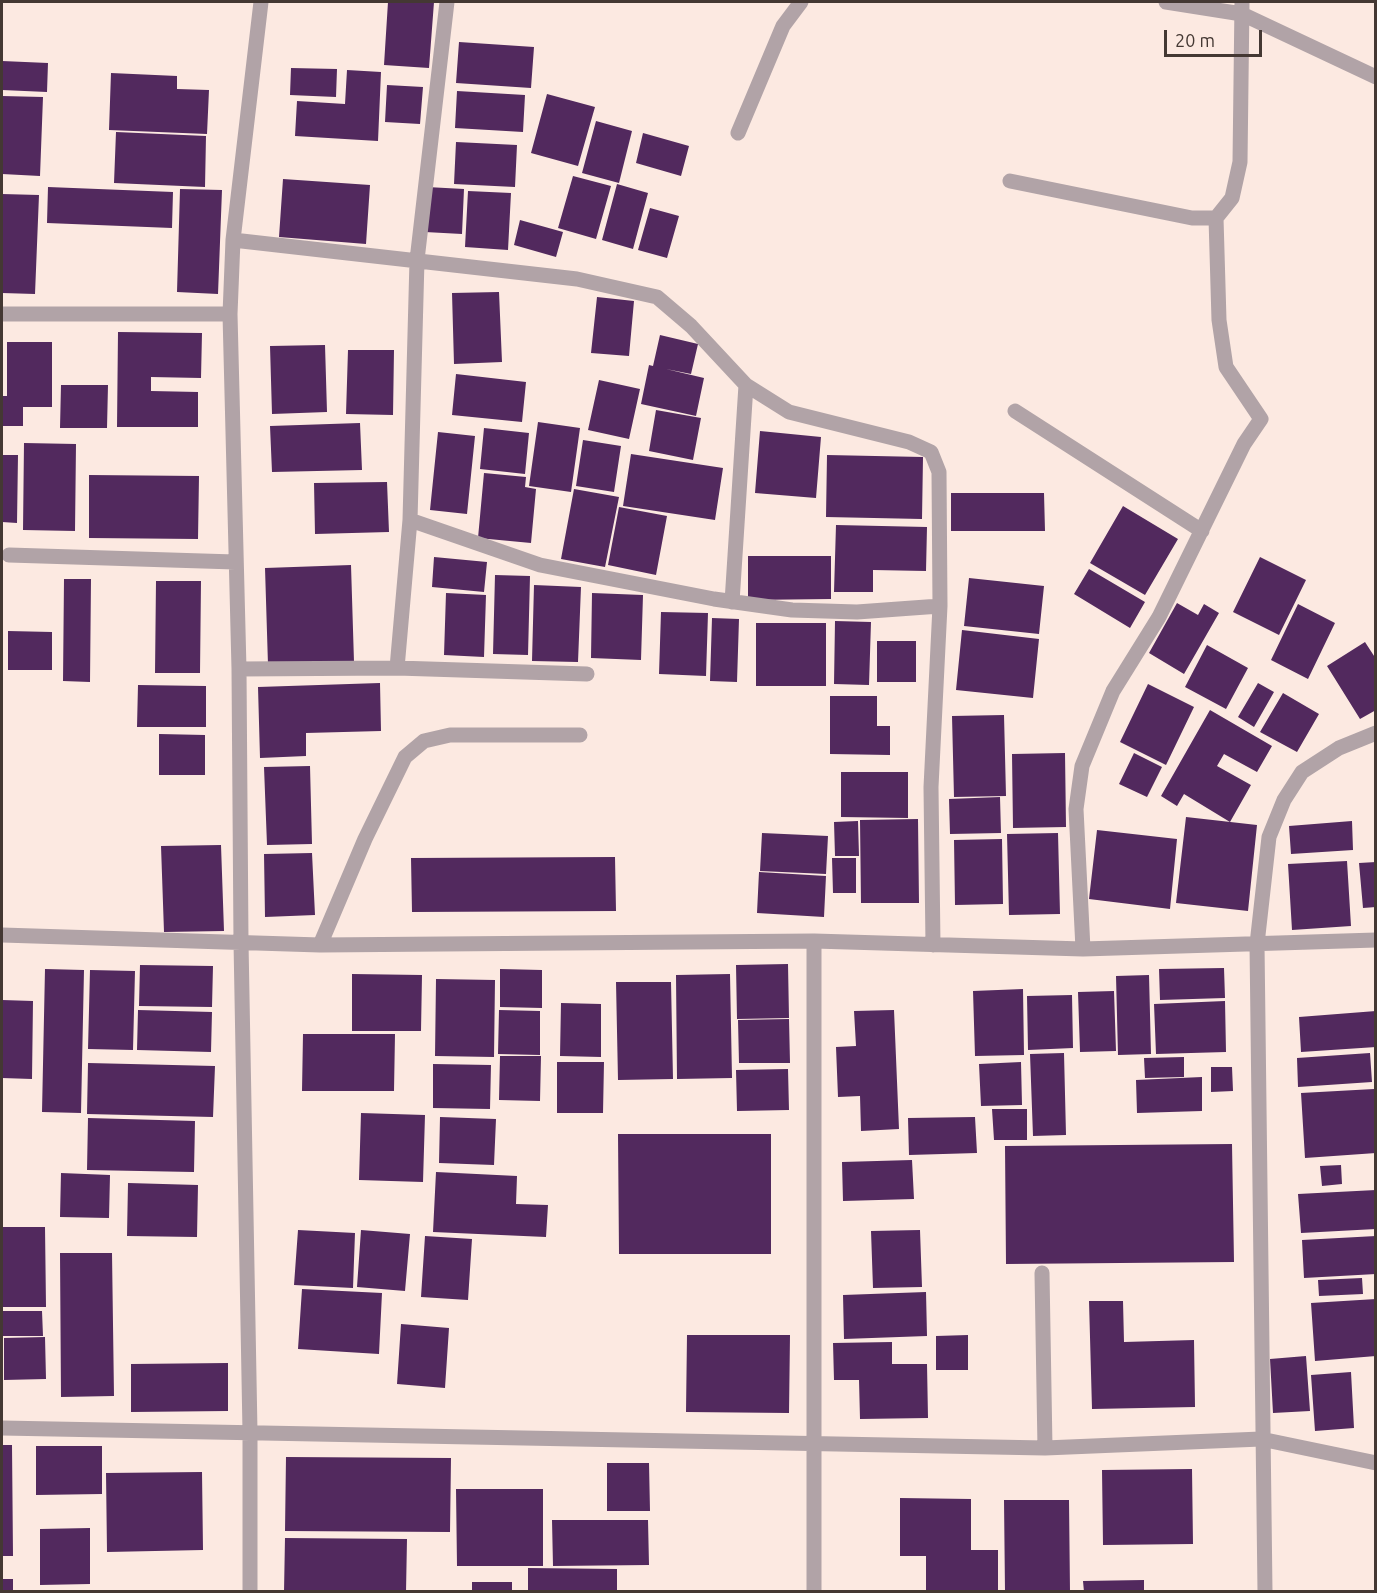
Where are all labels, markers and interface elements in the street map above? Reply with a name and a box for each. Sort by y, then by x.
scale bar [1167,18,1264,56]
text: 20 m [1175,30,1215,50]

